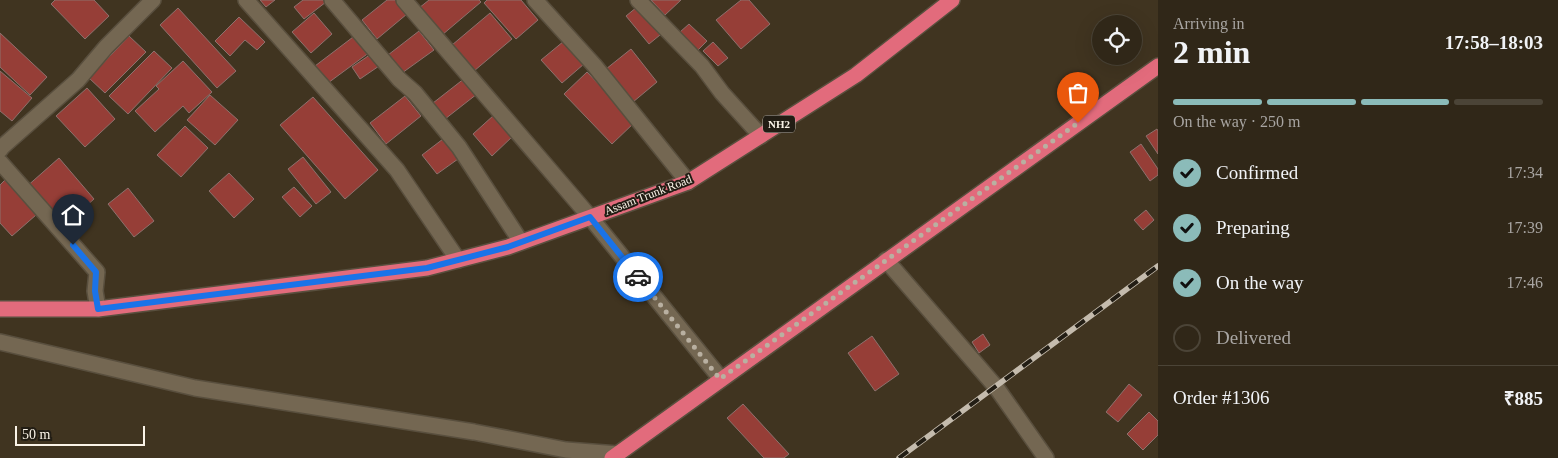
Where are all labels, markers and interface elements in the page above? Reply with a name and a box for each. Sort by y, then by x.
map controls [1092,15,1142,65]
button: locate [1092,15,1142,65]
text: Arriving in [1173,15,1245,32]
text: 17:58–18:03 [1445,32,1543,53]
text: 2 min [1173,34,1250,70]
pin [1057,72,1099,123]
icon: bag [1064,79,1092,107]
text: On the way · 250 m [1173,113,1301,130]
road number: NH2 [763,116,795,132]
icon: check [1173,159,1201,187]
text: Confirmed [1216,162,1298,183]
text: 17:34 [1507,164,1543,181]
street label: Assam Trunk Road [602,172,694,218]
pin [52,194,94,245]
icon: home [59,201,87,229]
icon: check [1173,214,1201,242]
text: Preparing [1216,217,1290,238]
text: 17:39 [1507,219,1543,236]
courier [613,252,663,302]
icon: car [624,263,652,291]
icon: check [1173,269,1201,297]
text: On the way [1216,272,1304,293]
text: 17:46 [1507,274,1543,291]
text: Delivered [1216,327,1291,348]
text: Order #1306 [1173,387,1270,408]
text: ₹885 [1504,388,1543,409]
scale bar [15,423,145,446]
text: 50 m [22,427,50,442]

